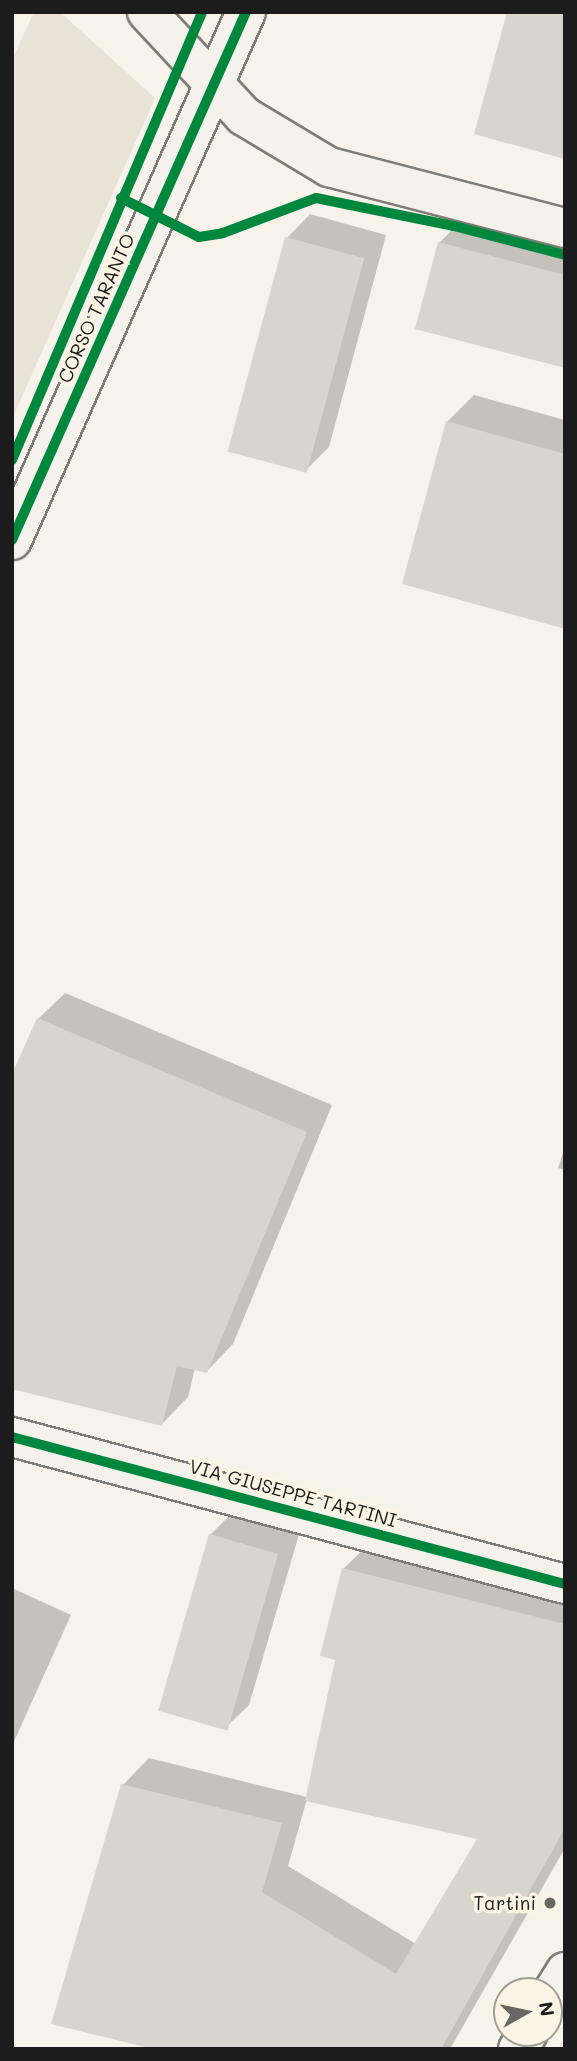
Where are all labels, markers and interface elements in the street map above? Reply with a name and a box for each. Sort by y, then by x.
street label: CORSO TARANTO [53,230,139,386]
street label: VIA GIUSEPPE TARTINI [187,1454,399,1532]
place label: Tartini [474,1892,536,1914]
marker: Tartini [542,1895,558,1911]
north arrow [493,1977,563,2047]
text: N [534,2000,561,2018]

